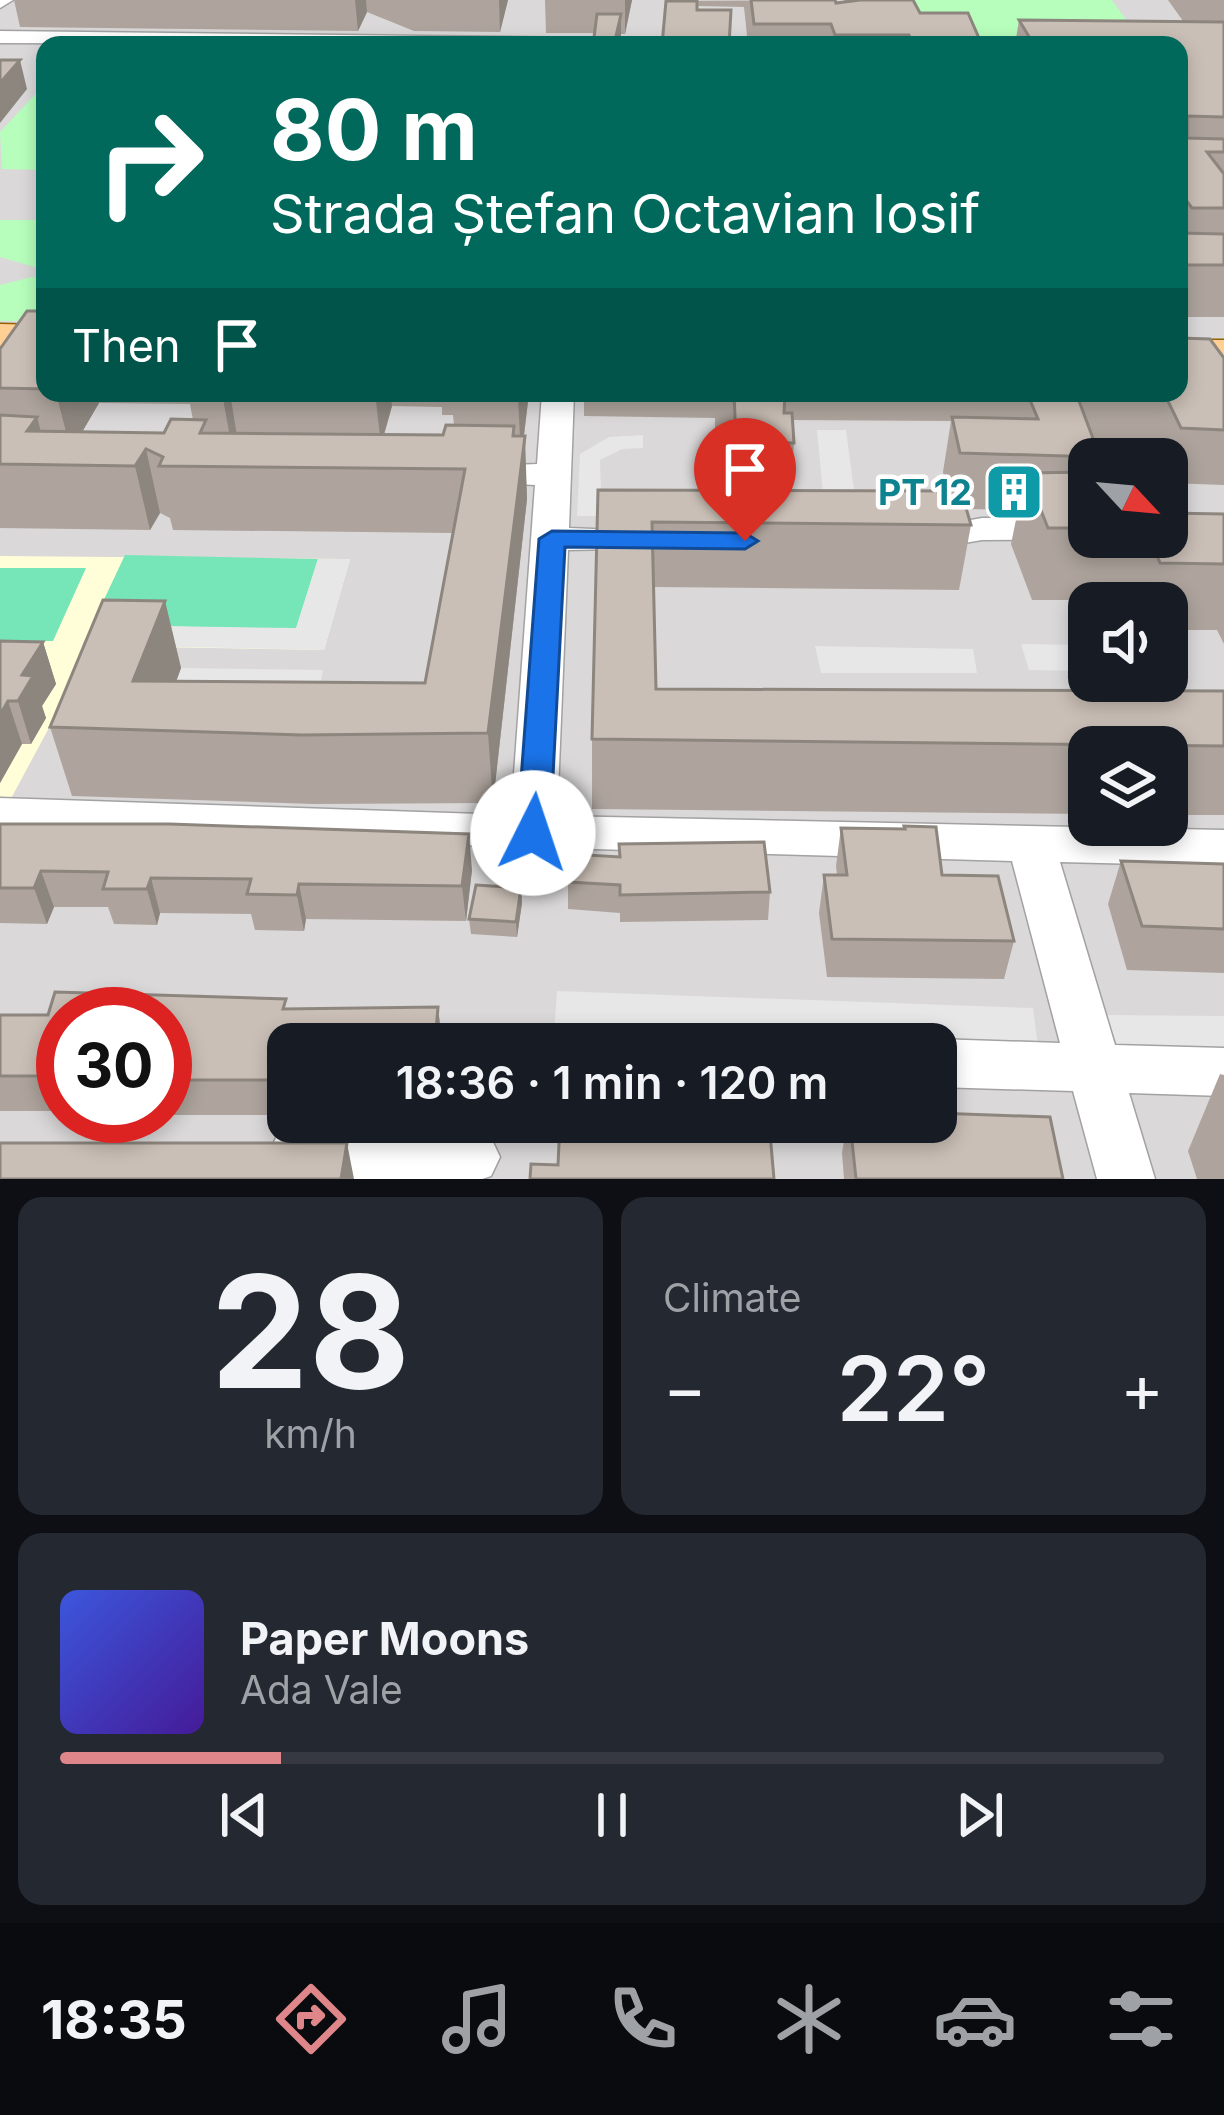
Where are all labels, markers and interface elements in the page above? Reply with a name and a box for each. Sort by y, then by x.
text: 80 m [270,79,478,180]
icon: right [72,84,228,240]
text: Strada Ștefan Octavian Iosif [270,181,980,246]
icon: arrive [204,312,270,378]
text: Then [72,318,180,373]
pin [694,418,796,541]
icon: arrive [712,436,778,502]
north arrow [1068,438,1188,558]
map controls [1068,438,1188,846]
building icon: PT 12 [983,461,1045,523]
place label: PT 12 [878,470,972,514]
button: sound [1068,582,1188,702]
button: layers [1068,726,1188,846]
position arrow [470,770,596,896]
speed limit sign: 30 [36,987,192,1143]
text: 18:36 · 1 min · 120 m [396,1055,828,1110]
text: 28 [211,1237,410,1426]
text: Climate [663,1274,802,1321]
text: 22° [837,1334,990,1443]
text: − [663,1348,707,1428]
text: + [1120,1348,1164,1428]
text: km/h [264,1410,357,1457]
text: Paper Moons [240,1611,529,1666]
text: Ada Vale [240,1666,403,1713]
icon: previous [211,1782,277,1848]
icon: pause [579,1782,645,1848]
icon: next [947,1782,1013,1848]
icon: directions [269,1977,353,2061]
icon: music [435,1977,519,2061]
icon: phone [601,1977,685,2061]
icon: climate [767,1977,851,2061]
icon: car [933,1977,1017,2061]
icon: filters [1099,1977,1183,2061]
text: 18:35 [41,1987,187,2052]

